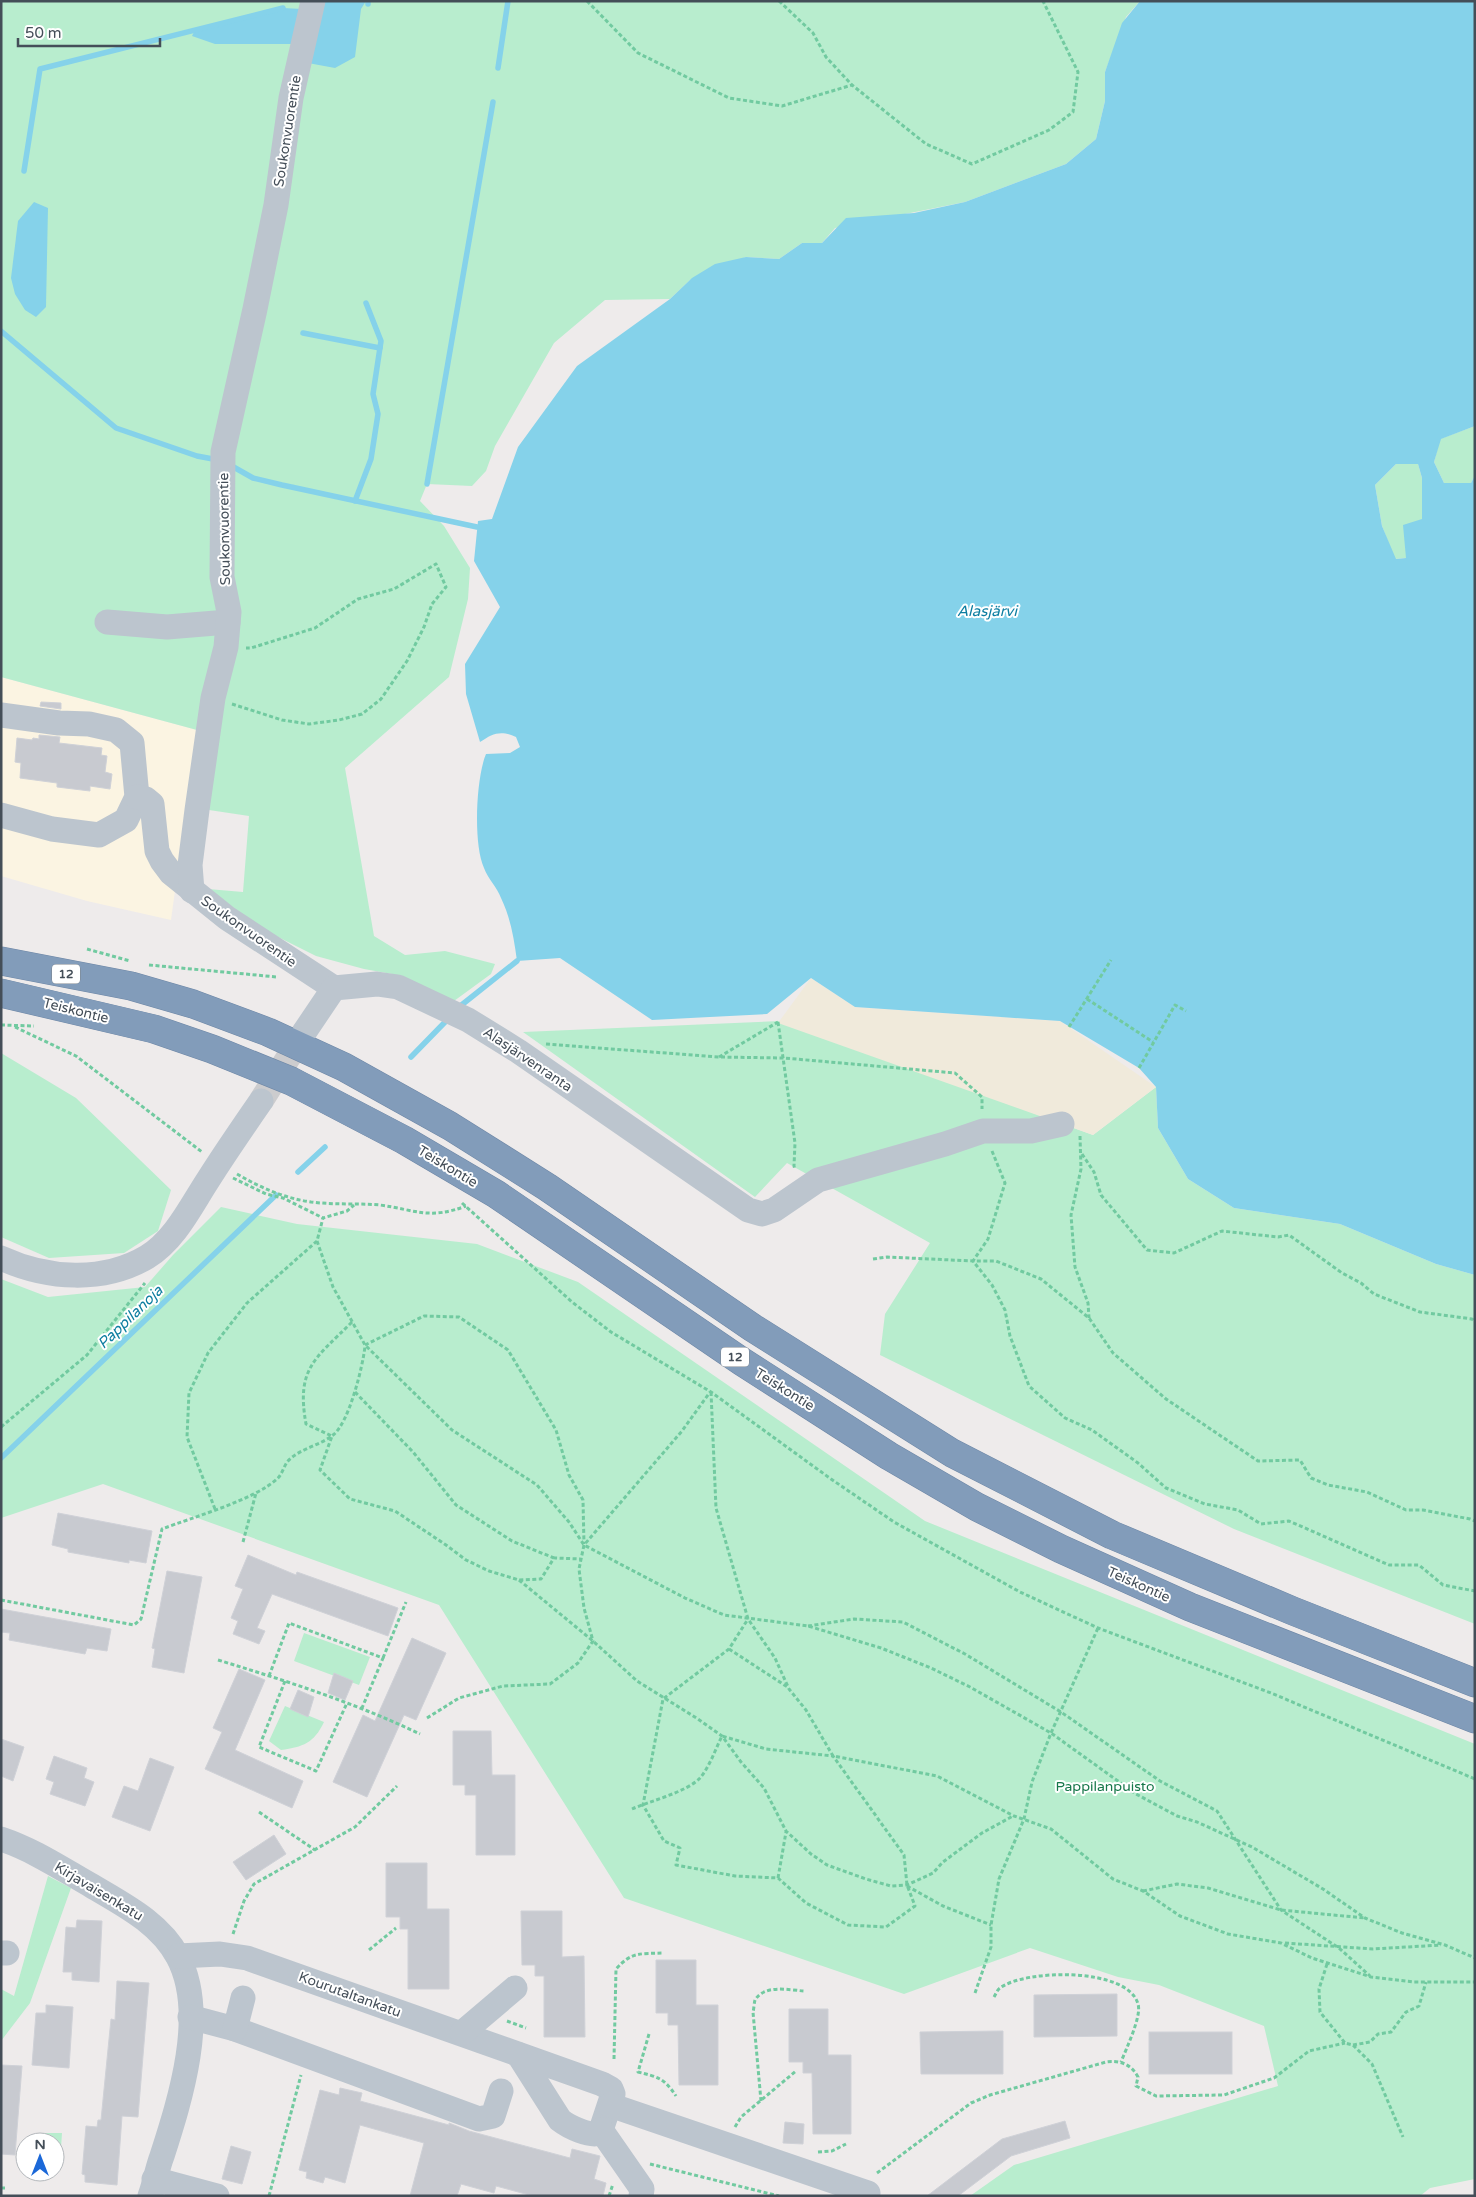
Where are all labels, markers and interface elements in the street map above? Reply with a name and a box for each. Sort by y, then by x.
scale bar [18,15,160,47]
text: 50 m [25,24,62,42]
street label: Soukonvuorentie [270,74,305,188]
street label: Soukonvuorentie [215,472,234,585]
water label: Alasjärvi [957,602,1019,620]
street label: Soukonvuorentie [198,892,300,971]
road number: 12 [52,964,80,984]
street label: Teiskontie [41,994,110,1027]
street label: Alasjärvenranta [480,1023,575,1095]
street label: Teiskontie [415,1142,481,1191]
water label: Pappilanoja [94,1281,167,1352]
road number: 12 [721,1348,749,1366]
street label: Teiskontie [752,1364,818,1414]
street label: Teiskontie [1105,1563,1173,1606]
park label: Pappilanpuisto [1055,1778,1155,1795]
street label: Kirjavaisenkatu [51,1858,146,1925]
street label: Kourutaltankatu [296,1968,403,2021]
north arrow [15,2132,65,2182]
text: N [34,2136,46,2153]

